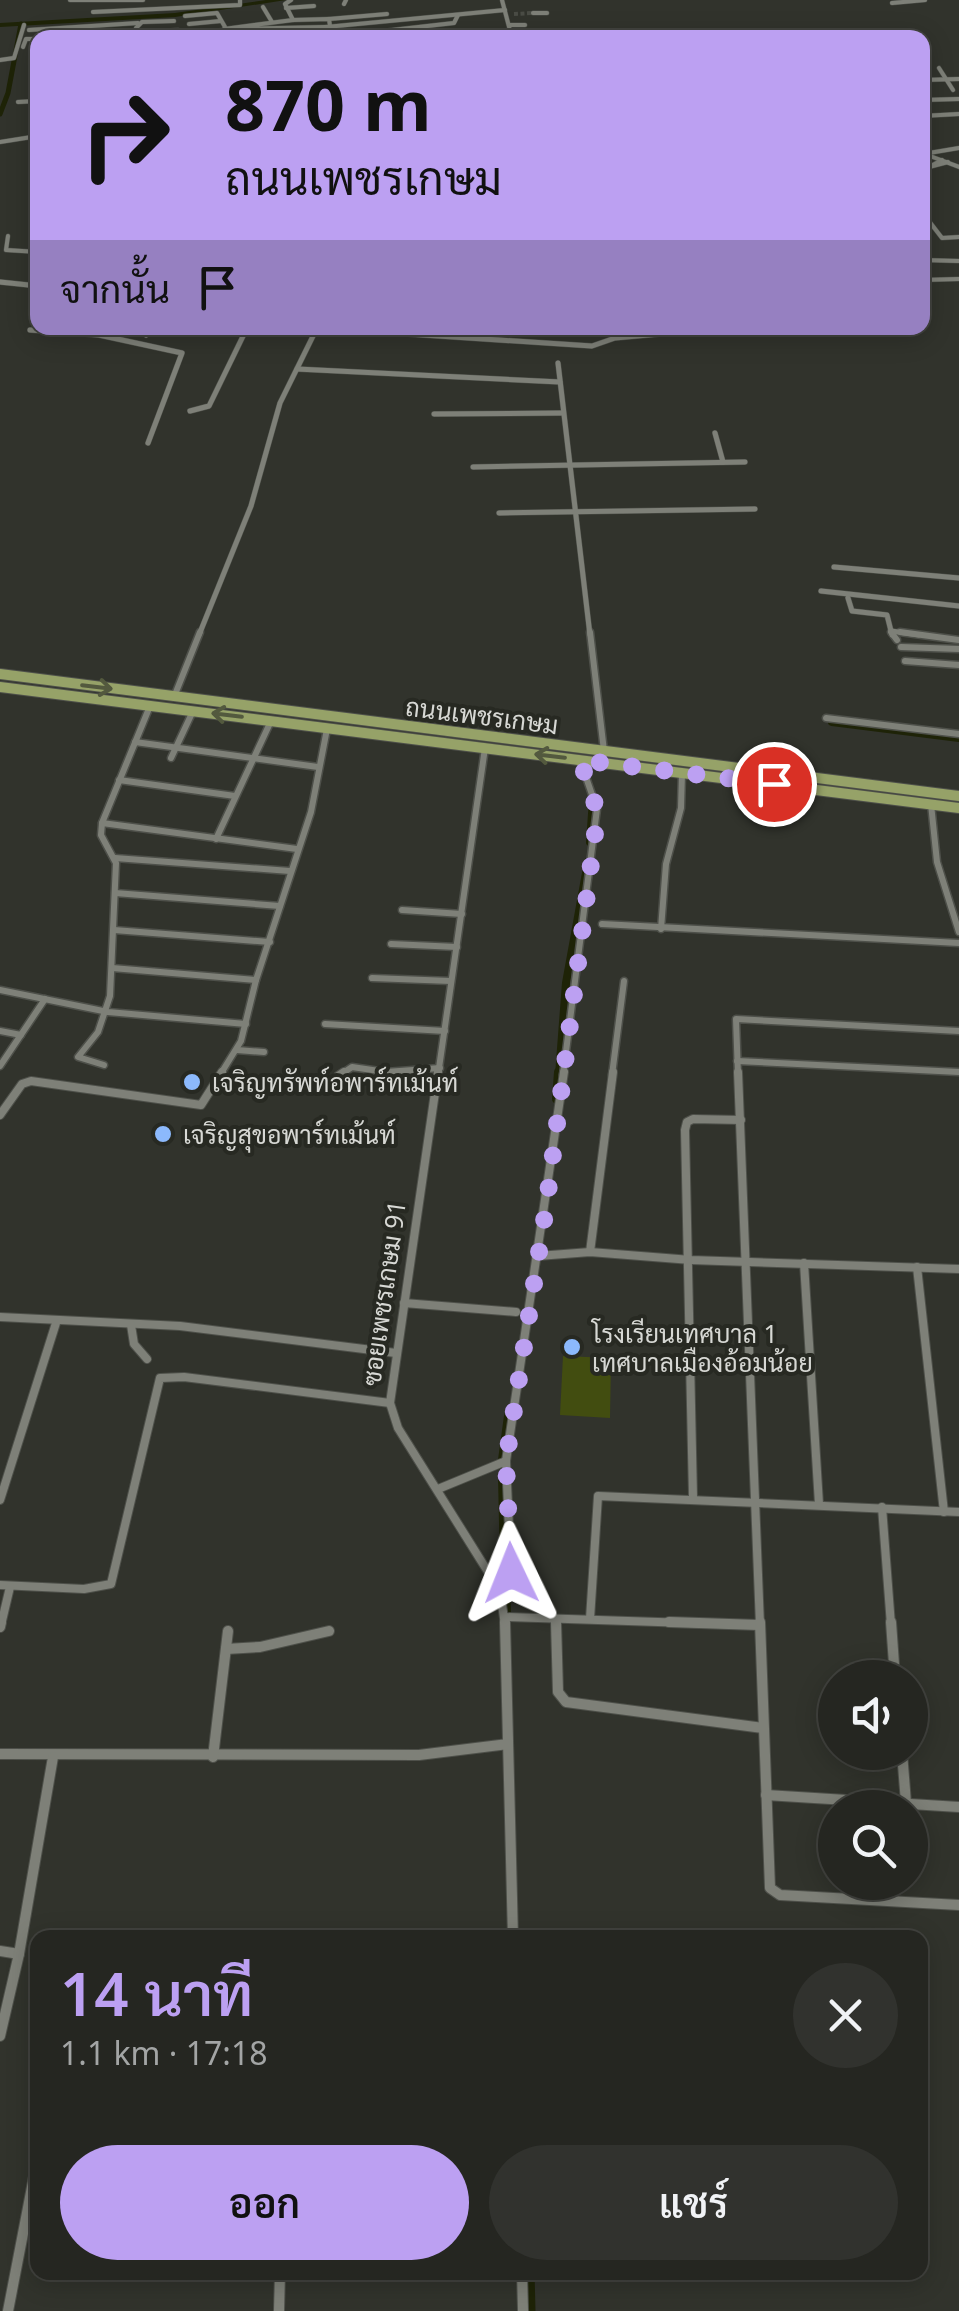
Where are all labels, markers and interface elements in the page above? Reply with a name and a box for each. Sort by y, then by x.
text: 870 m [225,56,432,152]
icon: right [60,70,190,200]
text: ถนนเพชรเกษม [225,147,502,208]
icon: arrive [190,260,245,315]
text: จากนั้น [60,262,170,314]
one-way arrow [80,678,112,697]
street label: ถนนเพชรเกษม [404,689,560,741]
one-way arrow [212,706,244,724]
pin [732,742,817,827]
one-way arrow [534,747,566,765]
icon: arrive [747,757,802,812]
place label: เจริญทรัพท์อพาร์ทเม้นท์ [212,1065,458,1099]
marker: เจริญทรัพท์อพาร์ทเม้นท์ [181,1071,203,1093]
place label: เจริญสุขอพาร์ทเม้นท์ [183,1117,396,1153]
marker: เจริญสุขอพาร์ทเม้นท์ [152,1123,174,1145]
street label: ซอยเพชรเกษม 91 [353,1198,413,1388]
place label: โรงเรียนเทศบาล 1 เทศบาลเมืองอ้อมน้อย [590,1316,813,1379]
marker: โรงเรียนเทศบาล 1 เทศบาลเมืองอ้อมน้อย [561,1336,583,1358]
position arrow [459,1521,563,1625]
map controls [818,1660,928,1900]
button: sound [818,1660,928,1770]
button: search [818,1790,928,1900]
text: 14 นาที [60,1952,253,2034]
button: close [793,1963,898,2068]
text: 1.1 km · 17:18 [60,2031,268,2074]
button: ออก [60,2145,469,2260]
button: แชร์ [489,2145,898,2260]

